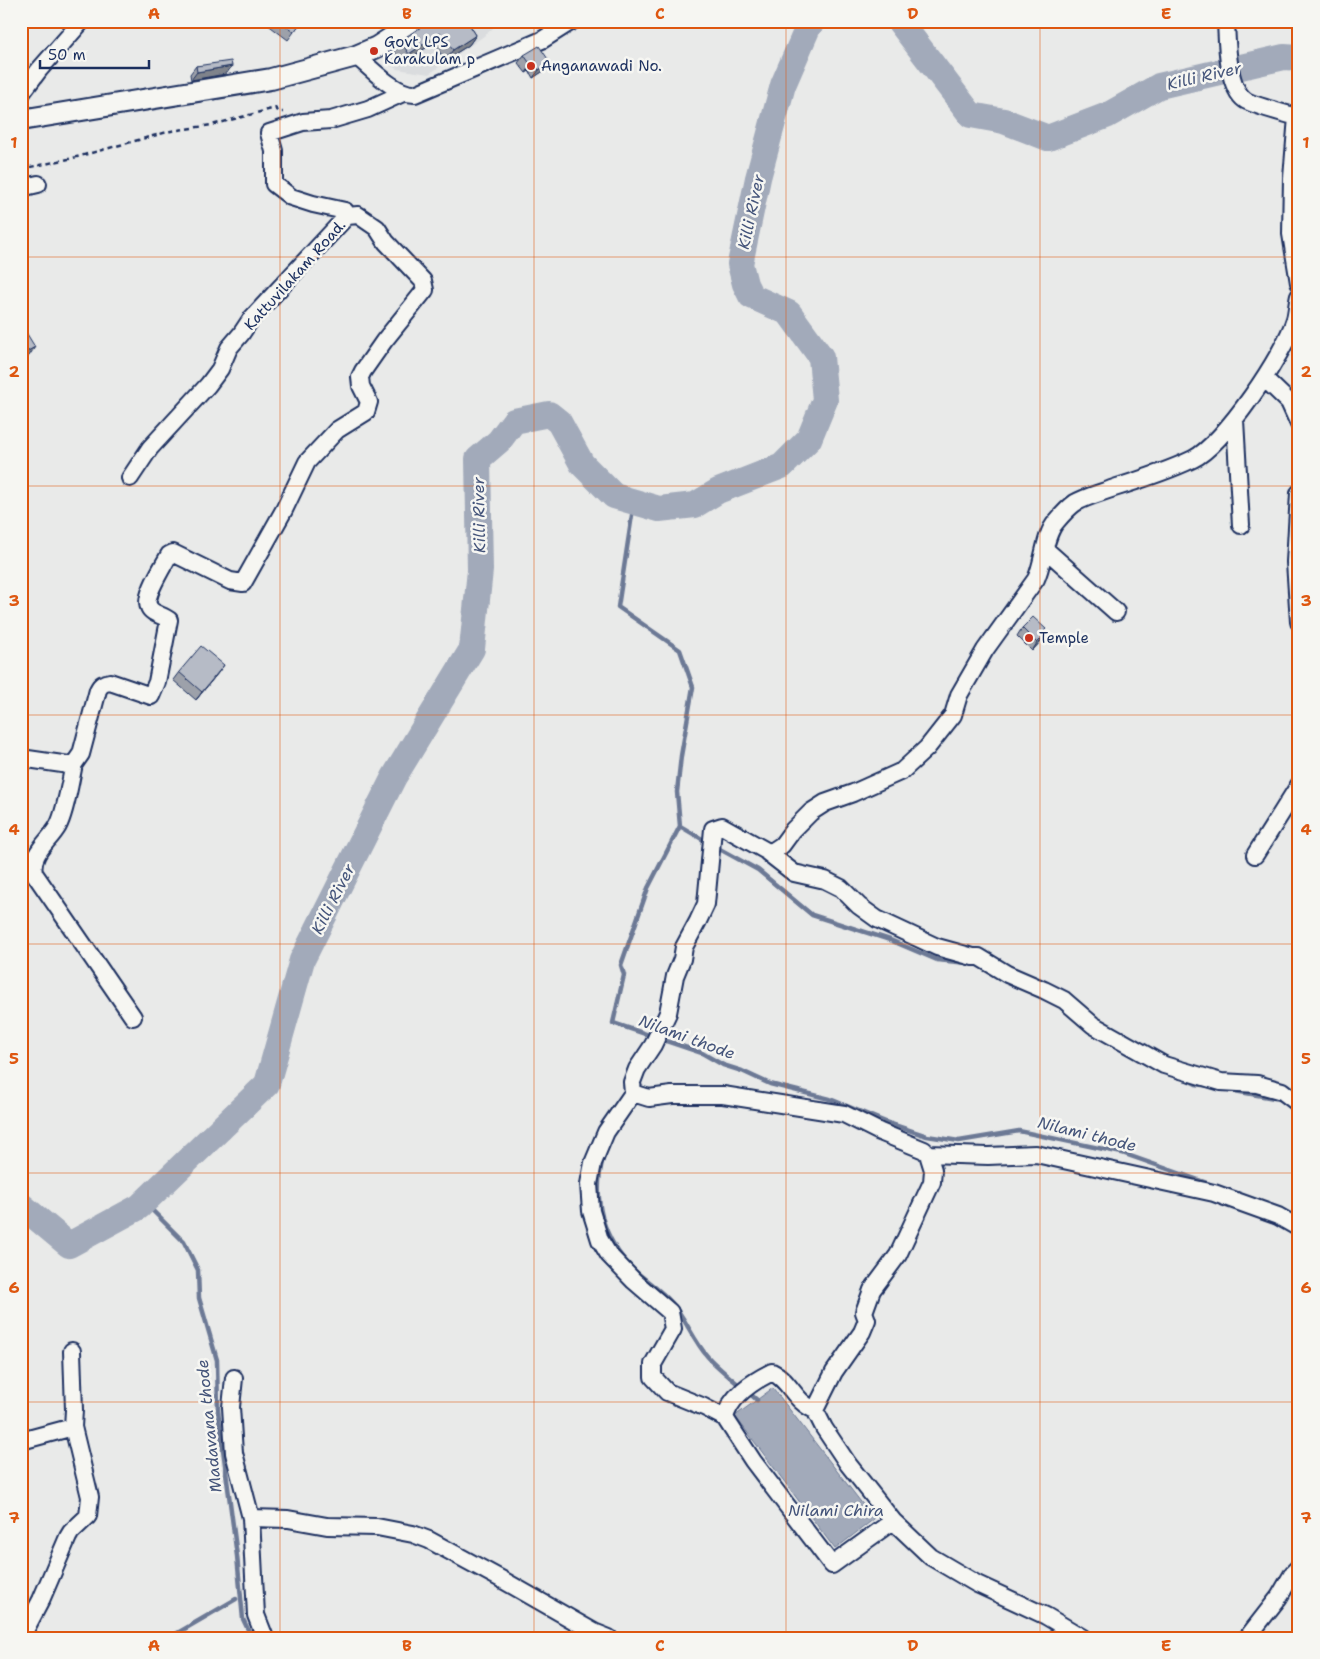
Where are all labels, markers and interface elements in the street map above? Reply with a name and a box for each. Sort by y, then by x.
text: A [148,3,160,24]
text: B [402,3,412,24]
text: C [655,3,665,24]
text: D [907,3,919,24]
text: E [1161,3,1171,24]
place label: Govt LPS Karakulam p [384,32,475,69]
scale bar [40,38,149,70]
text: 50 m [48,45,86,65]
marker: Govt LPS Karakulam p [368,45,380,57]
place label: Anganawadi No. [541,56,662,76]
water label: Killi River [1165,57,1244,95]
marker: Anganawadi No. [525,60,537,72]
text: 1 [10,132,18,153]
text: 1 [1302,132,1310,153]
water label: Killi River [733,172,769,251]
street label: Kattuvilakam Road. [240,215,350,335]
text: 2 [8,361,20,382]
text: 2 [1300,361,1312,382]
water label: Killi River [468,476,490,553]
text: 3 [8,590,20,611]
text: 3 [1300,590,1312,611]
place label: Temple [1039,628,1089,648]
marker: Temple [1023,632,1035,644]
text: 4 [8,819,20,840]
text: 4 [1300,819,1312,840]
water label: Killi River [306,860,360,938]
water label: Nilami thode [636,1010,738,1064]
text: 5 [9,1048,19,1069]
text: 5 [1301,1048,1311,1069]
water label: Nilami thode [1035,1112,1139,1156]
text: 6 [8,1277,20,1298]
text: 6 [1300,1277,1312,1298]
water label: Madavana thode [192,1358,226,1494]
water label: Nilami Chira [788,1500,884,1521]
text: 7 [8,1507,20,1528]
text: 7 [1300,1507,1312,1528]
text: A [148,1635,160,1656]
text: B [402,1635,412,1656]
text: C [655,1635,665,1656]
text: D [907,1635,919,1656]
text: E [1161,1635,1171,1656]

